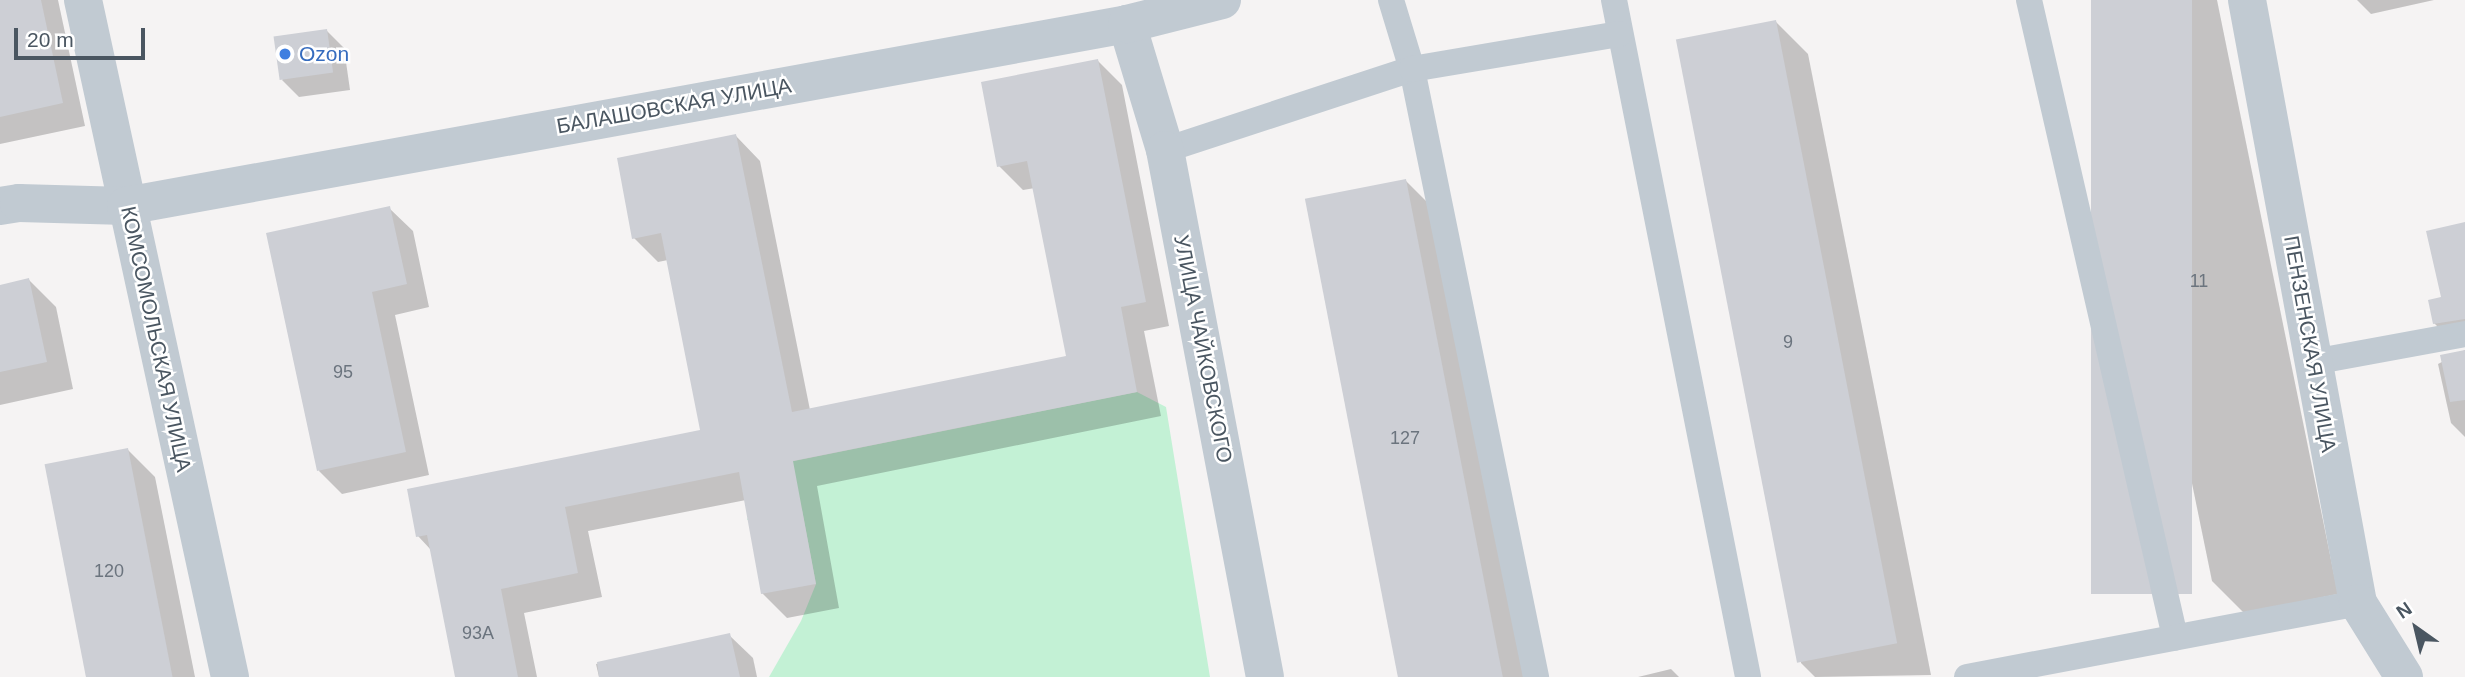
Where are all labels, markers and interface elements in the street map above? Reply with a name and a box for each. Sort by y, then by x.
scale bar [18,14,149,58]
text: 20 m [27,28,74,51]
place label: Ozon [299,41,349,67]
marker: Ozon [277,46,293,62]
street label: БАЛАШОВСКАЯ УЛИЦА [555,73,793,139]
street label: КОМСОМОЛЬСКАЯ УЛИЦА [116,204,196,474]
street label: УЛИЦА ЧАЙКОВСКОГО [1169,233,1237,465]
street label: ПЕНЗЕНСКАЯ УЛИЦА [2279,234,2341,454]
house number: 11 [2190,270,2208,292]
house number: 9 [1783,331,1793,353]
house number: 95 [333,361,353,383]
house number: 127 [1390,427,1420,449]
house number: 120 [94,560,124,582]
north arrow [2381,593,2451,663]
text: N [2392,598,2416,623]
house number: 93А [462,622,494,644]

